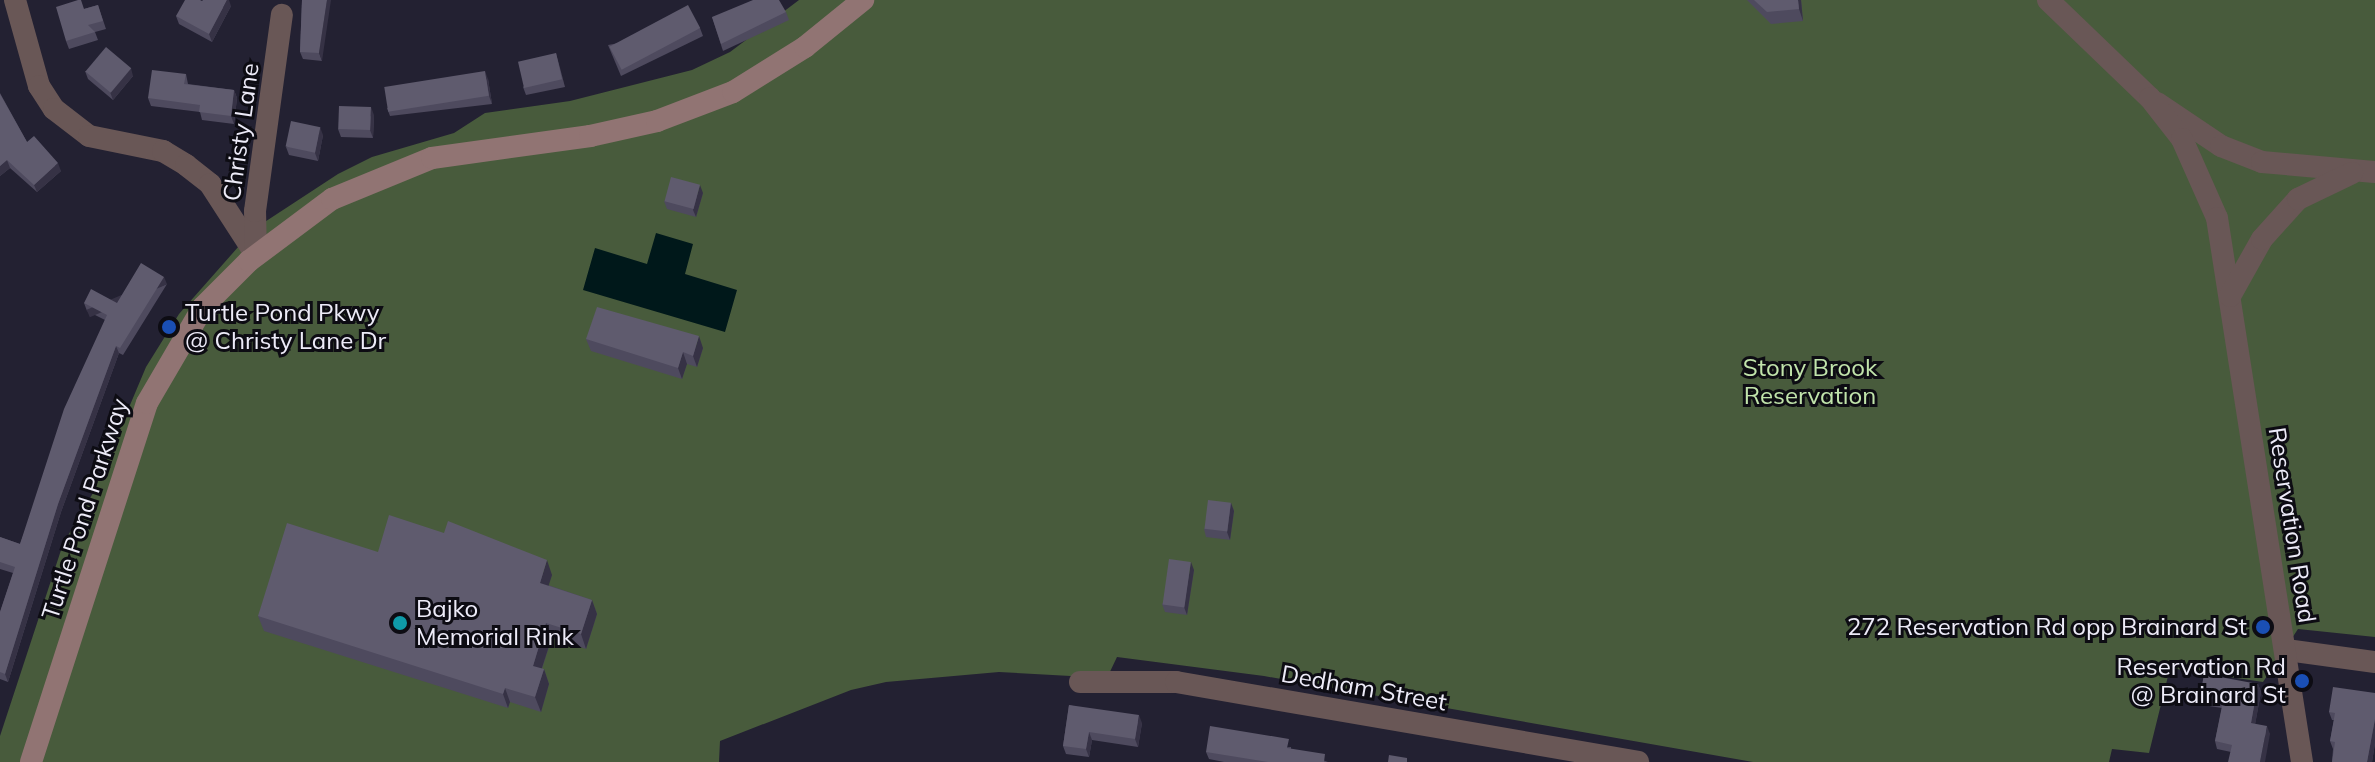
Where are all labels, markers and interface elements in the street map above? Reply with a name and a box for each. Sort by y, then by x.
street label: Christy Lane [217,61,265,203]
place label: Turtle Pond Pkwy @ Christy Lane Dr [185,299,386,355]
marker: Turtle Pond Pkwy @ Christy Lane Dr [160,318,178,336]
park label: Stony Brook Reservation [1743,354,1877,410]
street label: Turtle Pond Parkway [36,395,134,623]
street label: Reservation Road [2262,425,2322,625]
place label: Bajko Memorial Rink [416,595,574,651]
place label: 272 Reservation Rd opp Brainard St [1847,613,2247,641]
marker: Bajko Memorial Rink [391,614,409,632]
marker: 272 Reservation Rd opp Brainard St [2254,618,2272,636]
place label: Reservation Rd @ Brainard St [2116,653,2286,709]
street label: Dedham Street [1279,659,1449,717]
marker: Reservation Rd @ Brainard St [2293,672,2311,690]

